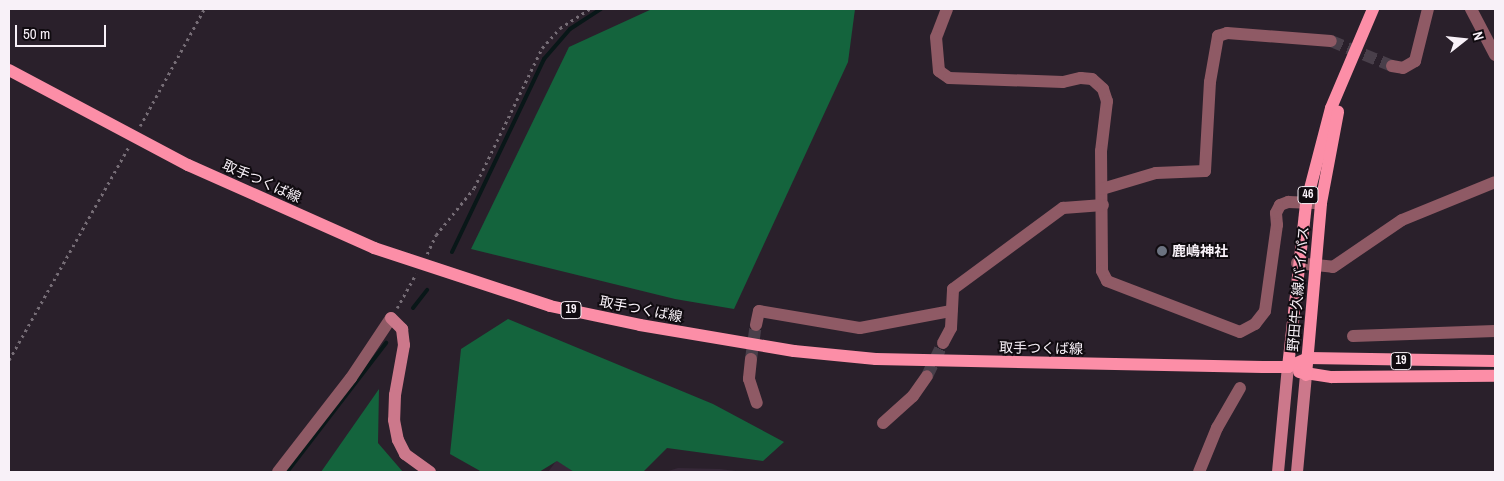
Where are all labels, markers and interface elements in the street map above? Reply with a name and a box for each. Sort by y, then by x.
scale bar [18,15,109,47]
north arrow [1439,15,1489,65]
text: 50 m [23,23,50,44]
text: N [1469,29,1488,42]
street label: 取手つくば線 [220,156,304,206]
road number: 46 [1297,186,1319,204]
street label: 野田牛久線バイパス [1284,226,1312,352]
place label: 鹿嶋神社 [1172,243,1228,259]
marker: 鹿嶋神社 [1156,245,1168,257]
street label: 取手つくば線 [598,293,684,325]
road number: 19 [560,300,582,320]
street label: 取手つくば線 [999,339,1083,357]
road number: 19 [1390,352,1412,371]

